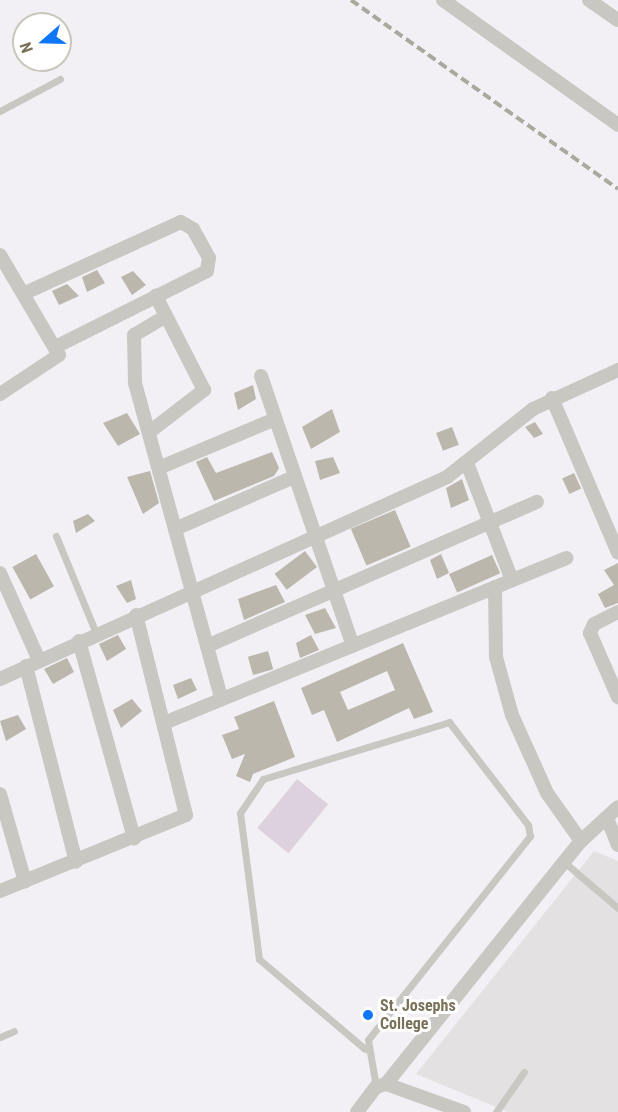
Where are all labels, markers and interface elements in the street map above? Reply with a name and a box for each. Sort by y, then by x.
north arrow [12,12,72,72]
text: N [16,40,37,56]
place label: St. Josephs College [380,996,456,1034]
marker: St. Josephs College [361,1008,375,1022]

